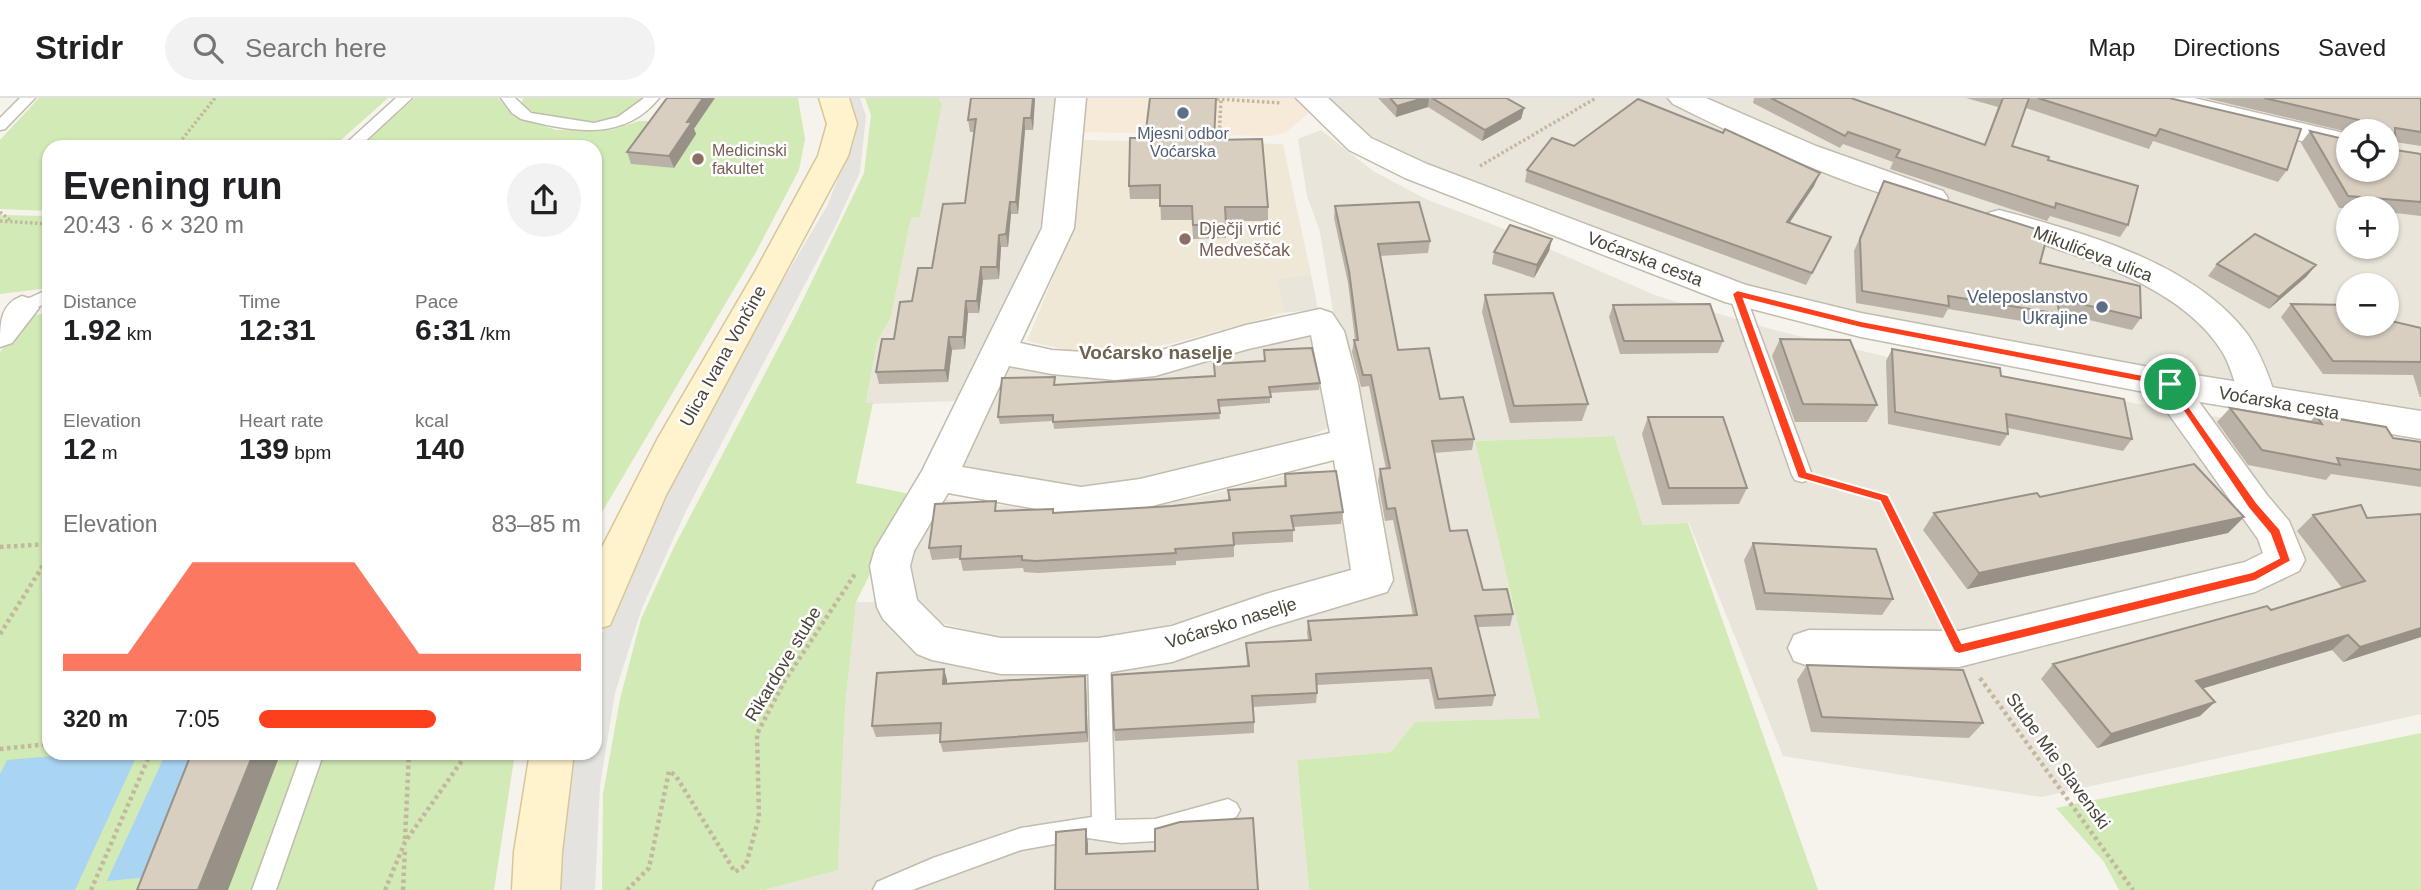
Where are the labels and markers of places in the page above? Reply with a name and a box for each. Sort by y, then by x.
marker: Mjesni odbor Voćarska [1175,105,1191,121]
place label: Mjesni odbor Voćarska [1137,125,1229,160]
place label: Medicinski fakultet [712,142,787,177]
marker: Medicinski fakultet [690,151,706,167]
place label: Dječji vrtić Medveščak [1199,219,1291,260]
marker: Dječji vrtić Medveščak [1177,231,1193,247]
place label: Veleposlanstvo Ukrajine [1967,287,2088,328]
marker: Veleposlanstvo Ukrajine [2094,299,2110,315]
pin [2140,354,2200,414]

